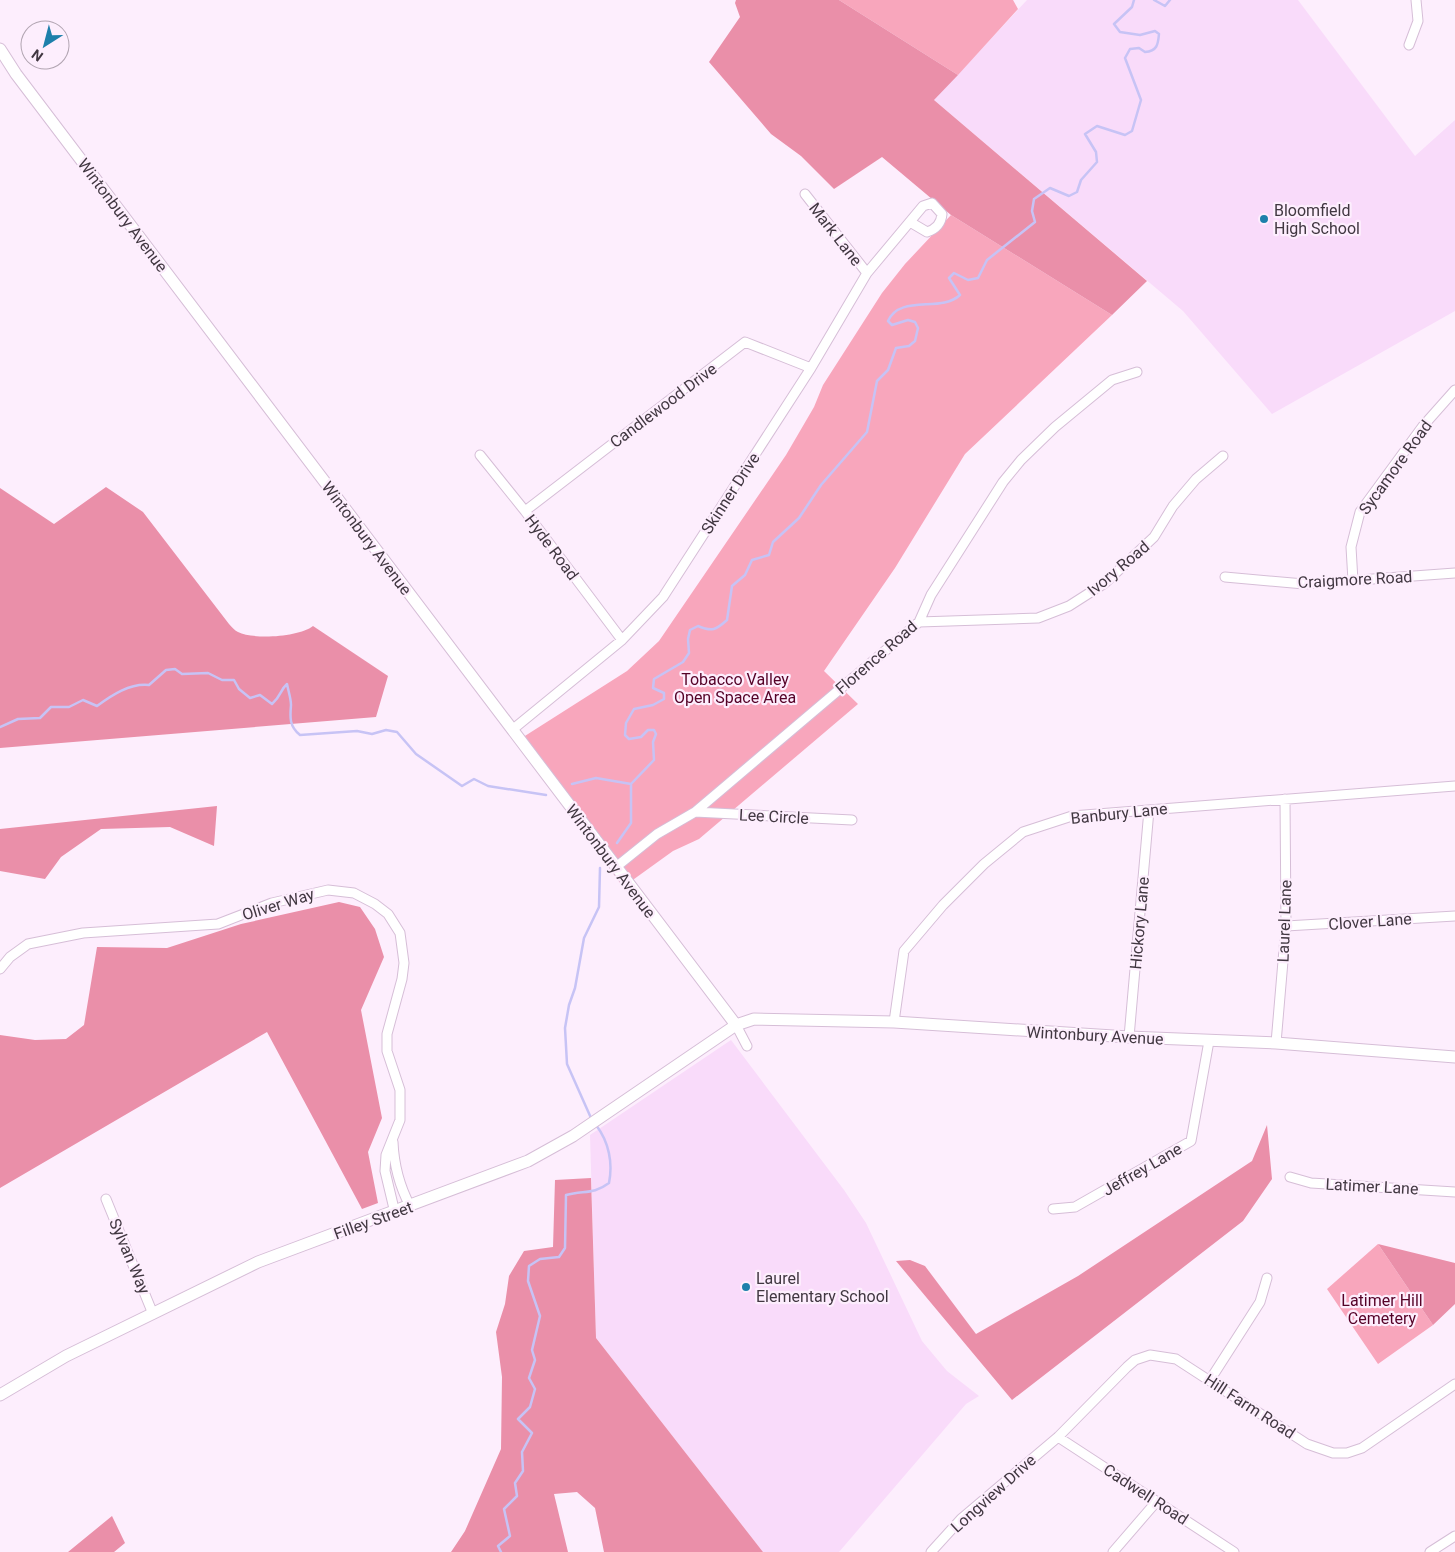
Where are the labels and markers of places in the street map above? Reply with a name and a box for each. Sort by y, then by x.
place label: Bloomfield High School [1274,201,1360,238]
marker: Bloomfield High School [1258,213,1270,225]
place label: Laurel Elementary School [756,1269,889,1306]
marker: Laurel Elementary School [740,1281,752,1293]

